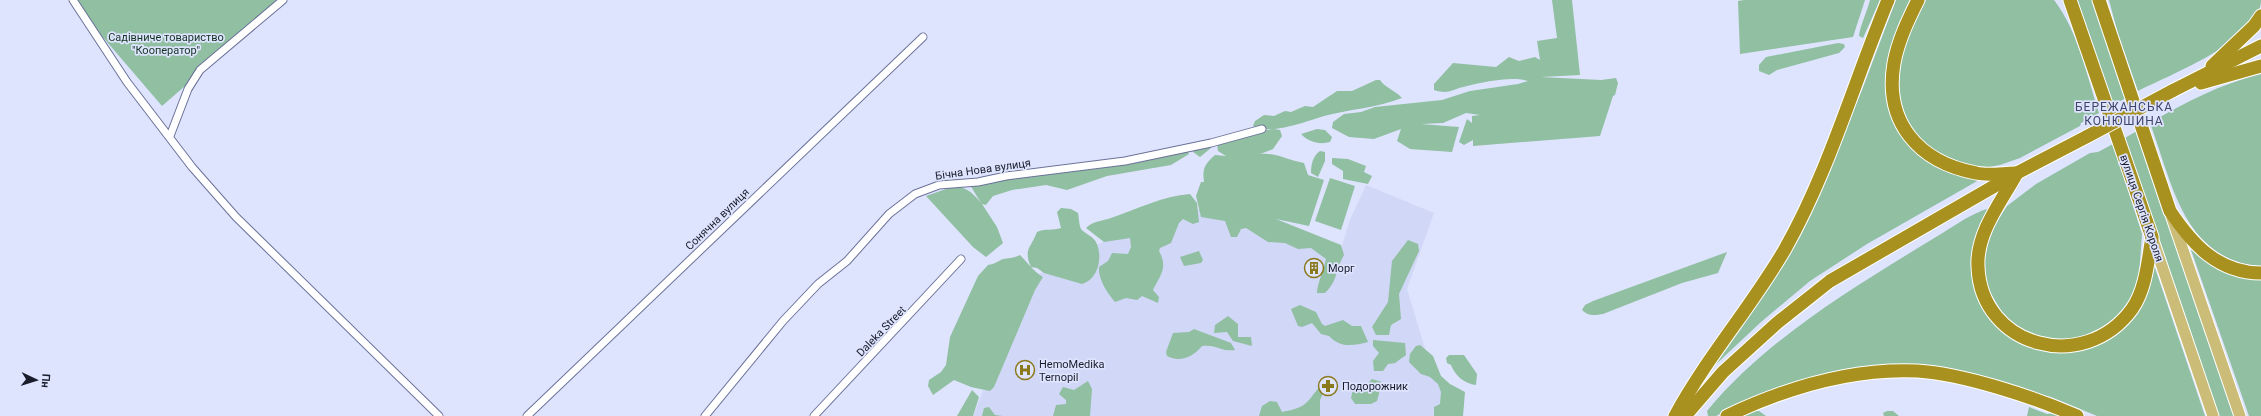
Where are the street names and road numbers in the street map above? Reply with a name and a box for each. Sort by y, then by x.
street label: вулиця Сергія Короля [2117,153,2166,263]
street label: Бічна Нова вулиця [934,156,1032,183]
street label: Сонячна вулиця [683,186,752,253]
street label: Daleka Street [854,303,909,359]

